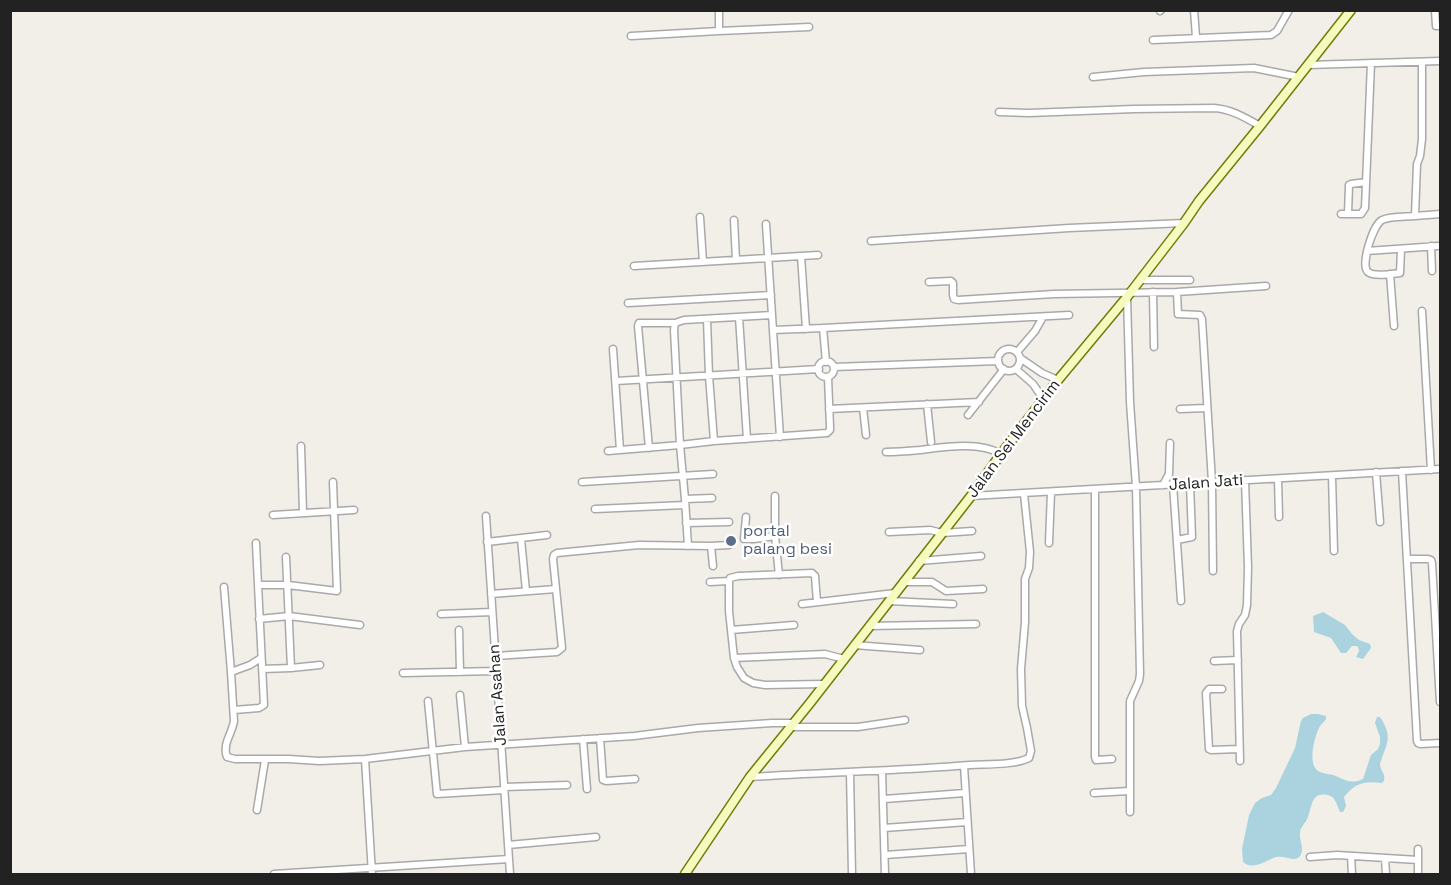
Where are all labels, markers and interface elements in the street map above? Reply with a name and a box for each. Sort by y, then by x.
street label: Jalan Sei Mencirim [963,376,1065,502]
street label: Jalan Jati [1168,471,1244,495]
place label: portal palang besi [743,522,832,560]
marker: portal palang besi [724,534,738,548]
street label: Jalan Asahan [485,644,511,746]

